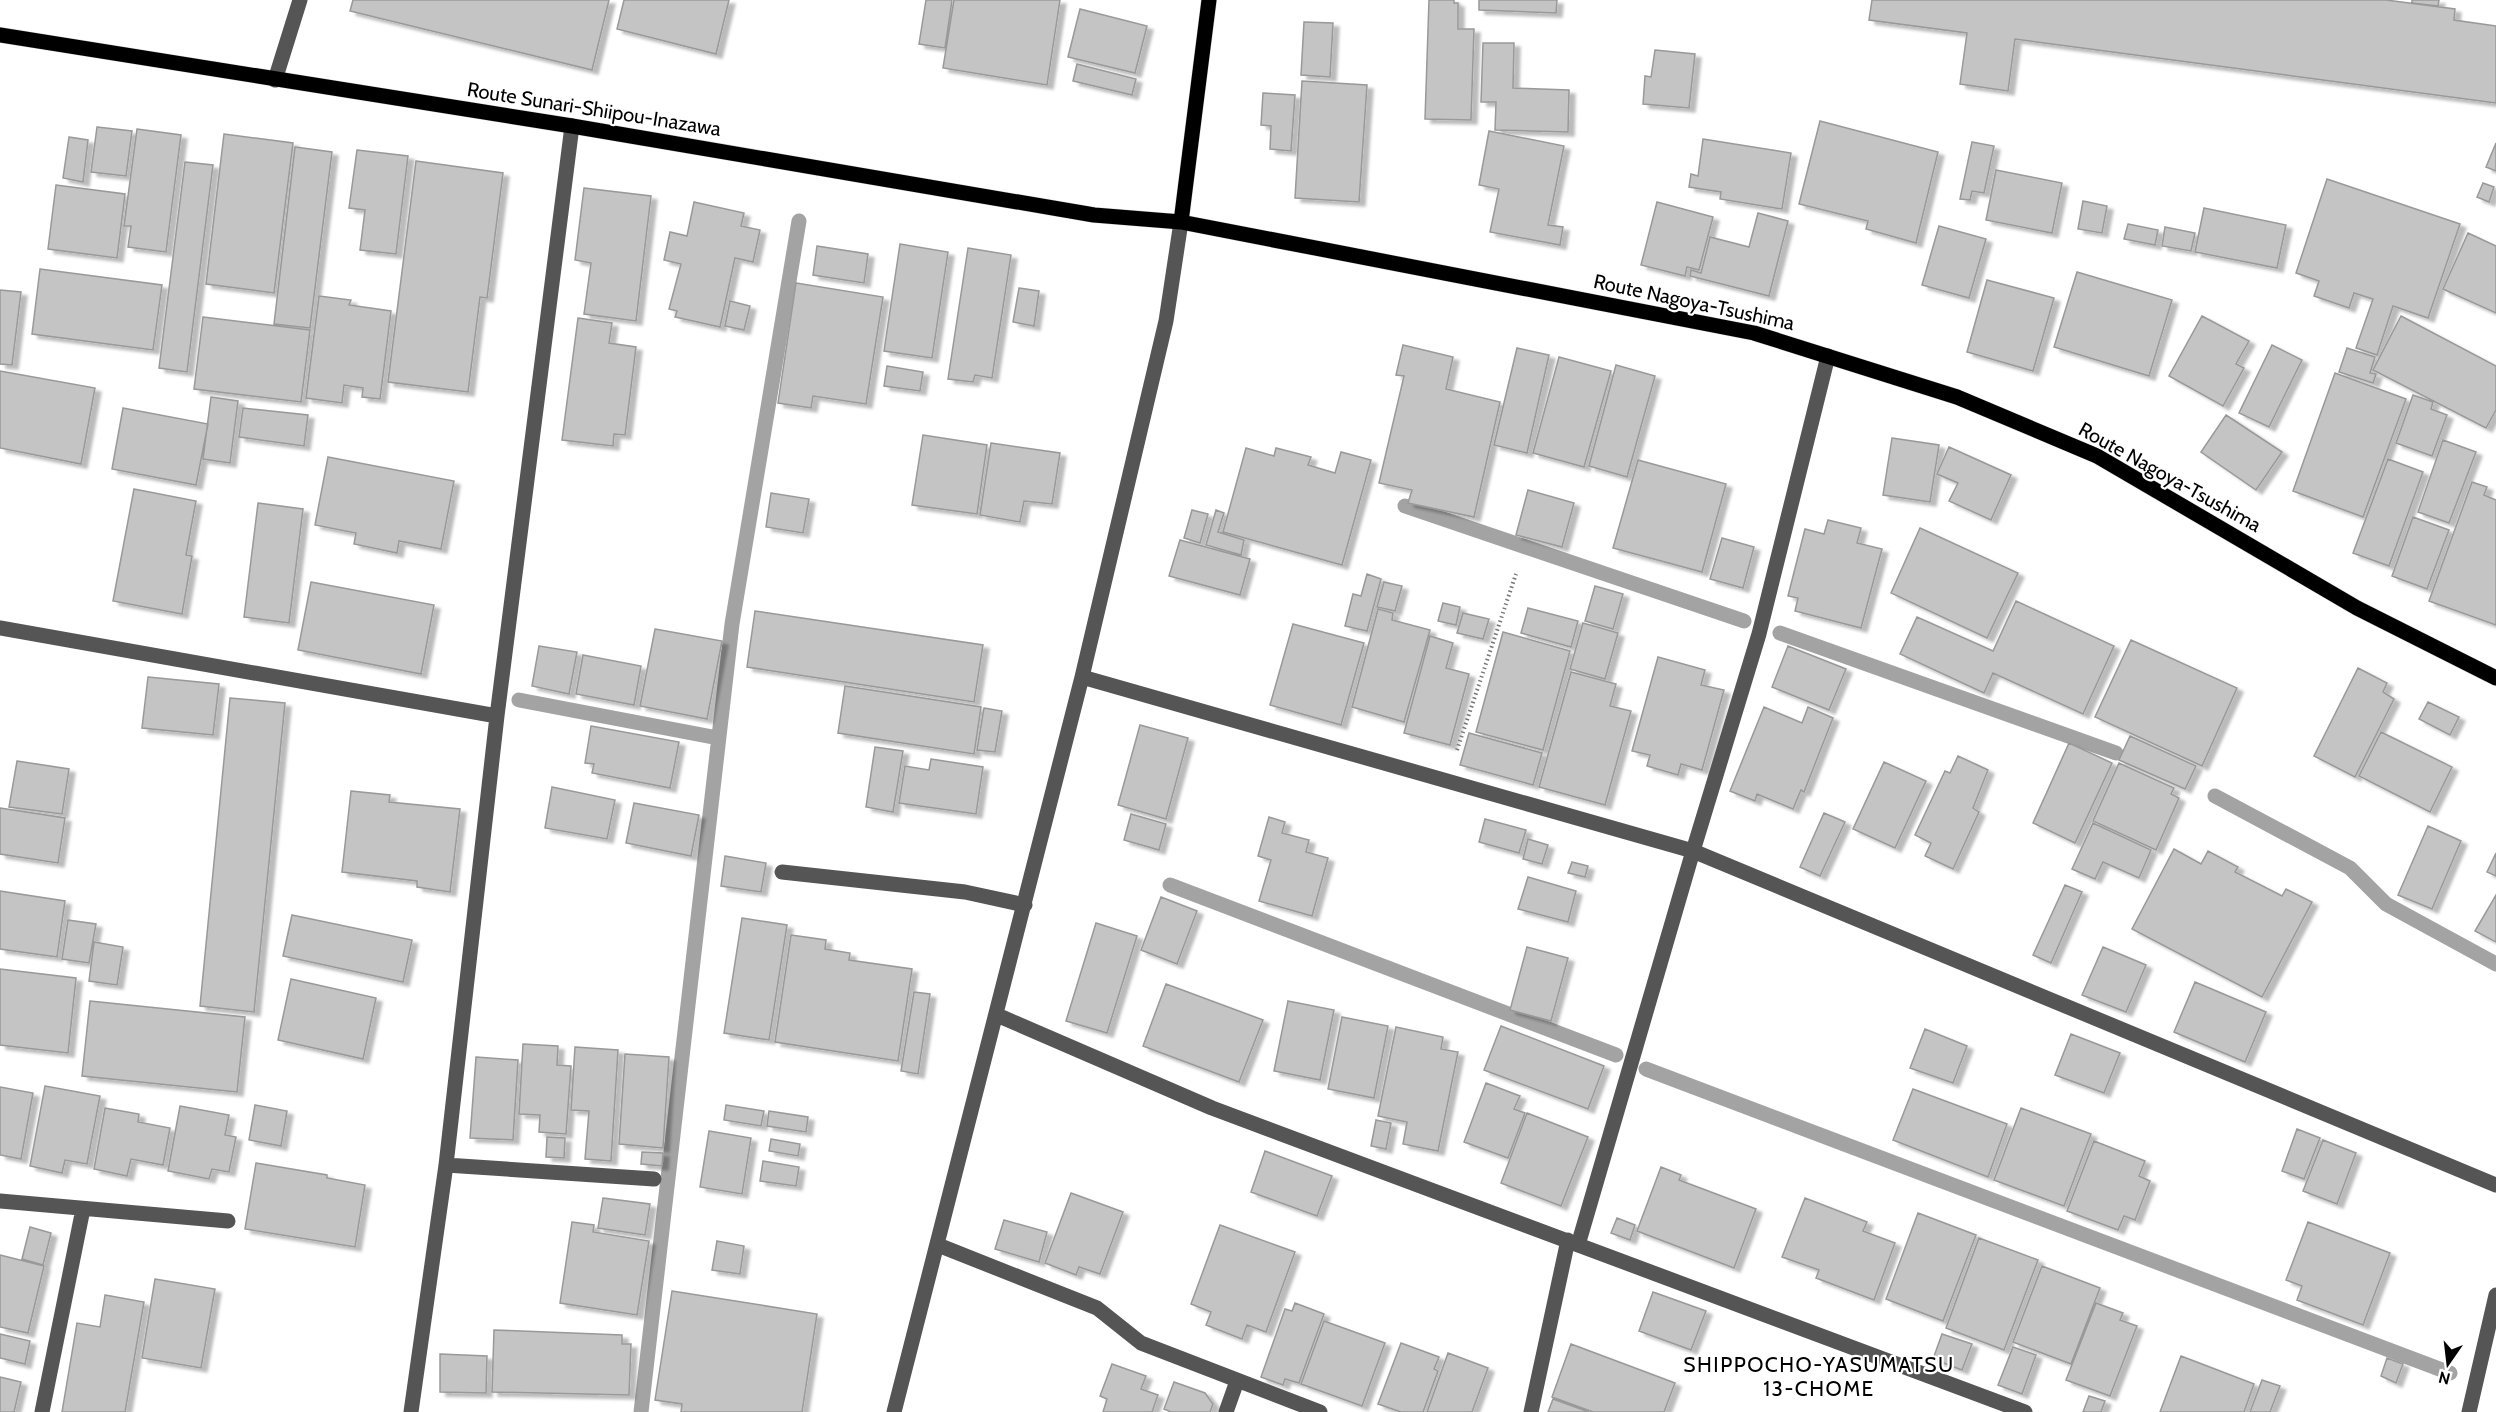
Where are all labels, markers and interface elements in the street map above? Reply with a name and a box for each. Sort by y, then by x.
street label: Route Sunari-Shiipou-Inazawa [465,77,723,141]
street label: Route Nagoya-Tsushima [1591,269,1797,335]
street label: Route Nagoya-Tsushima [2075,417,2266,537]
north arrow [2418,1334,2478,1394]
district label: SHIPPOCHO-YASUMATSU 13-CHOME [1683,1352,1955,1401]
text: N [2437,1367,2452,1389]

